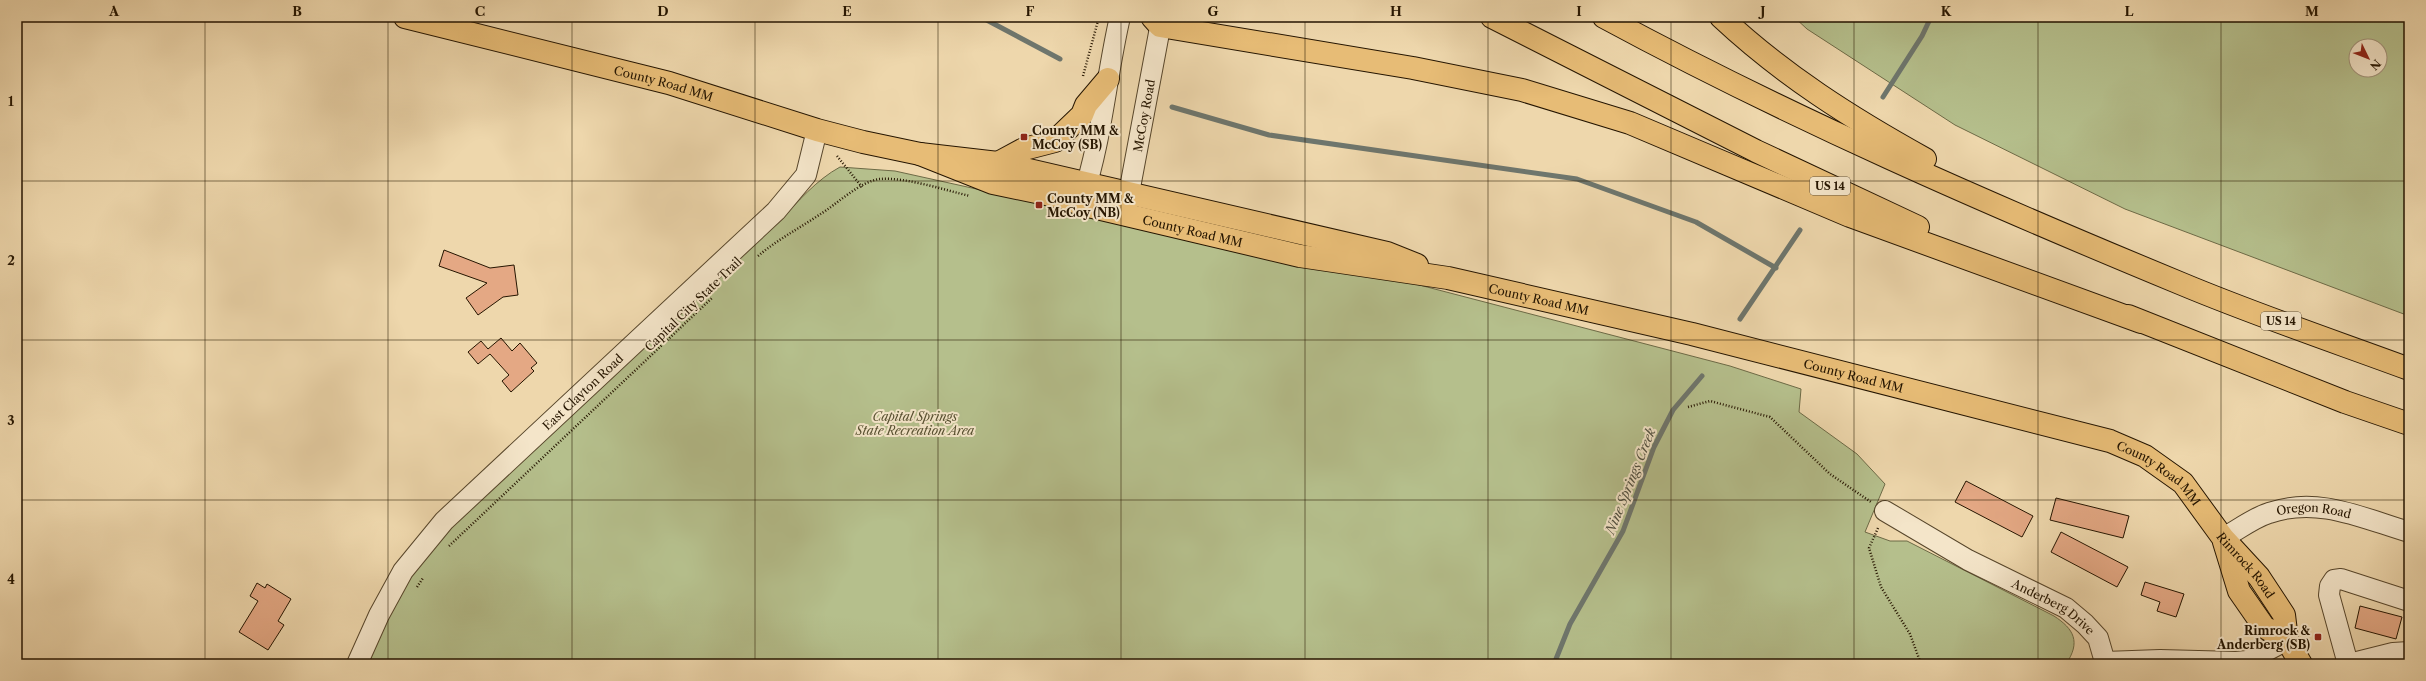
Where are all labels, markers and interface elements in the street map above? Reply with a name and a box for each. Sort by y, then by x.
text: A [108,3,120,19]
text: B [292,3,302,19]
text: C [475,3,485,19]
text: D [657,3,669,19]
text: E [842,3,852,19]
text: F [1026,3,1035,19]
text: G [1207,3,1219,19]
text: H [1390,3,1402,19]
text: I [1576,3,1582,19]
text: J [1758,3,1766,19]
text: K [1941,3,1952,19]
text: L [2125,3,2134,19]
text: M [2305,3,2319,19]
north arrow [2348,38,2388,78]
text: N [2367,57,2384,73]
street label: County Road MM [613,62,715,104]
street label: McCoy Road [1129,77,1158,153]
text: 1 [8,93,14,109]
place label: County MM & McCoy (SB) [1032,123,1119,152]
marker: County MM & McCoy (SB) [1019,132,1029,142]
road number: US 14 [1810,177,1850,195]
place label: County MM & McCoy (NB) [1047,191,1134,220]
marker: County MM & McCoy (NB) [1034,200,1044,210]
street label: County Road MM [1141,212,1244,250]
text: 2 [7,252,15,268]
street label: Capital City State Trail [641,253,745,354]
street label: County Road MM [1487,280,1590,318]
road number: US 14 [2261,312,2301,330]
street label: East Clayton Road [539,350,626,433]
street label: County Road MM [1802,355,1905,395]
park label: Capital Springs State Recreation Area [855,409,974,438]
text: 3 [7,412,15,428]
water label: Nine Springs Creek [1601,425,1659,537]
street label: County Road MM [2114,437,2204,508]
street label: Oregon Road [2275,499,2354,521]
street label: Rimrock Road [2214,529,2278,601]
text: 4 [7,571,15,587]
street label: Anderberg Drive [2009,575,2098,638]
place label: Rimrock & Anderberg (SB) [2216,623,2310,652]
marker: Rimrock & Anderberg (SB) [2313,632,2323,642]

